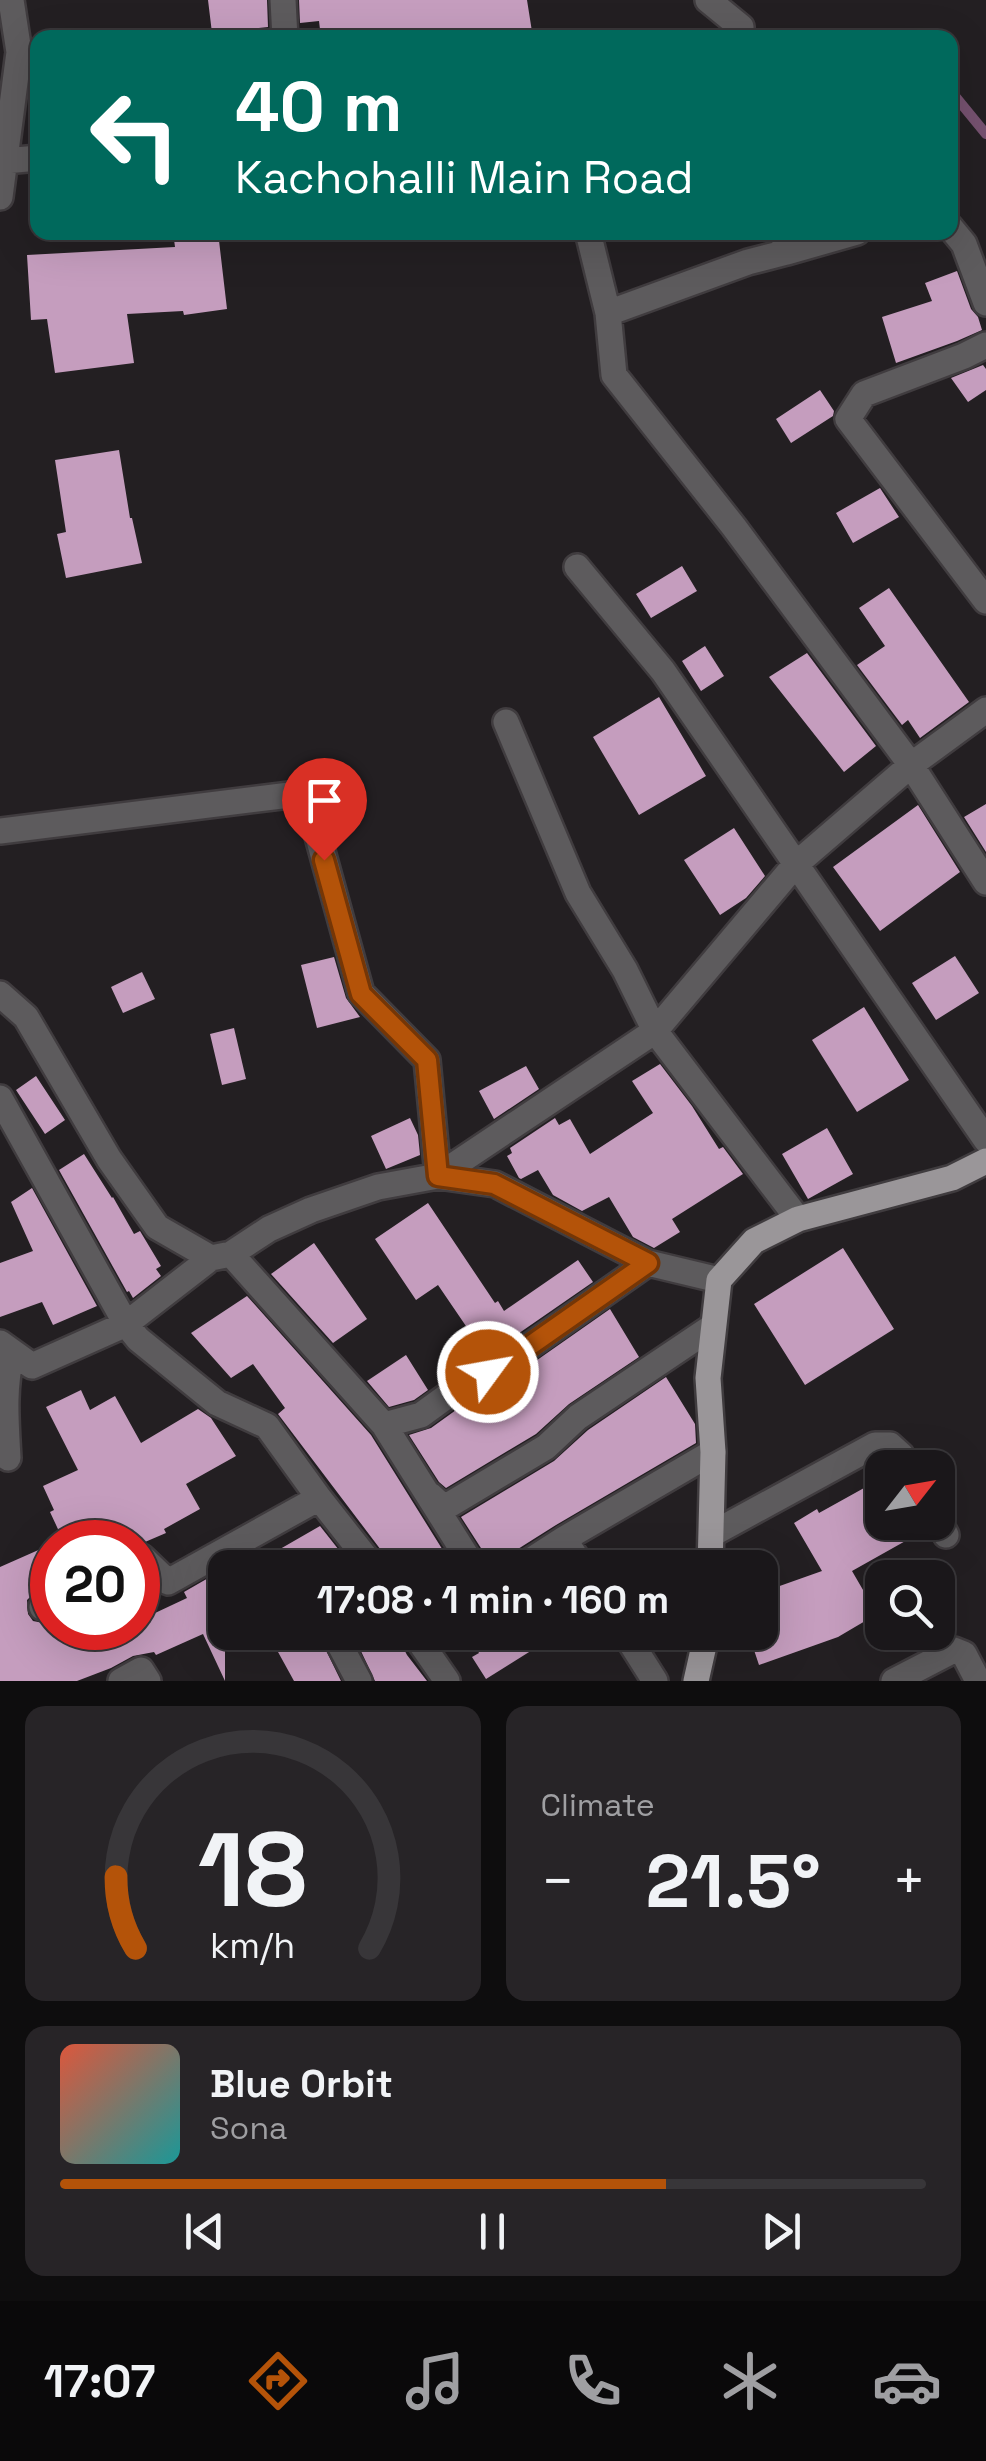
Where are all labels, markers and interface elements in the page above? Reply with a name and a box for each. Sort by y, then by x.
text: 40 m [235,62,402,151]
icon: left [70,70,200,200]
text: Kachohalli Main Road [235,149,694,206]
pin [282,758,367,861]
icon: arrive [297,773,352,828]
position arrow [436,1320,540,1424]
north arrow [865,1450,955,1540]
map controls [865,1450,955,1650]
speed limit sign: 20 [30,1520,160,1650]
button: search [865,1560,955,1650]
text: 17:08 · 1 min · 160 m [317,1576,669,1624]
text: Climate [541,1785,655,1825]
text: 18 [198,1804,307,1936]
text: 21.5° [646,1833,821,1929]
text: − [541,1846,575,1916]
text: + [892,1846,926,1916]
text: km/h [210,1923,295,1968]
text: Blue Orbit [210,2060,393,2108]
text: Sona [210,2108,287,2148]
icon: previous [177,2204,232,2259]
icon: pause [465,2204,520,2259]
icon: next [754,2204,809,2259]
icon: directions [243,2346,313,2416]
icon: music [400,2346,470,2416]
icon: phone [558,2346,628,2416]
icon: climate [715,2346,785,2416]
icon: car [872,2346,942,2416]
text: 17:07 [44,2353,156,2410]

